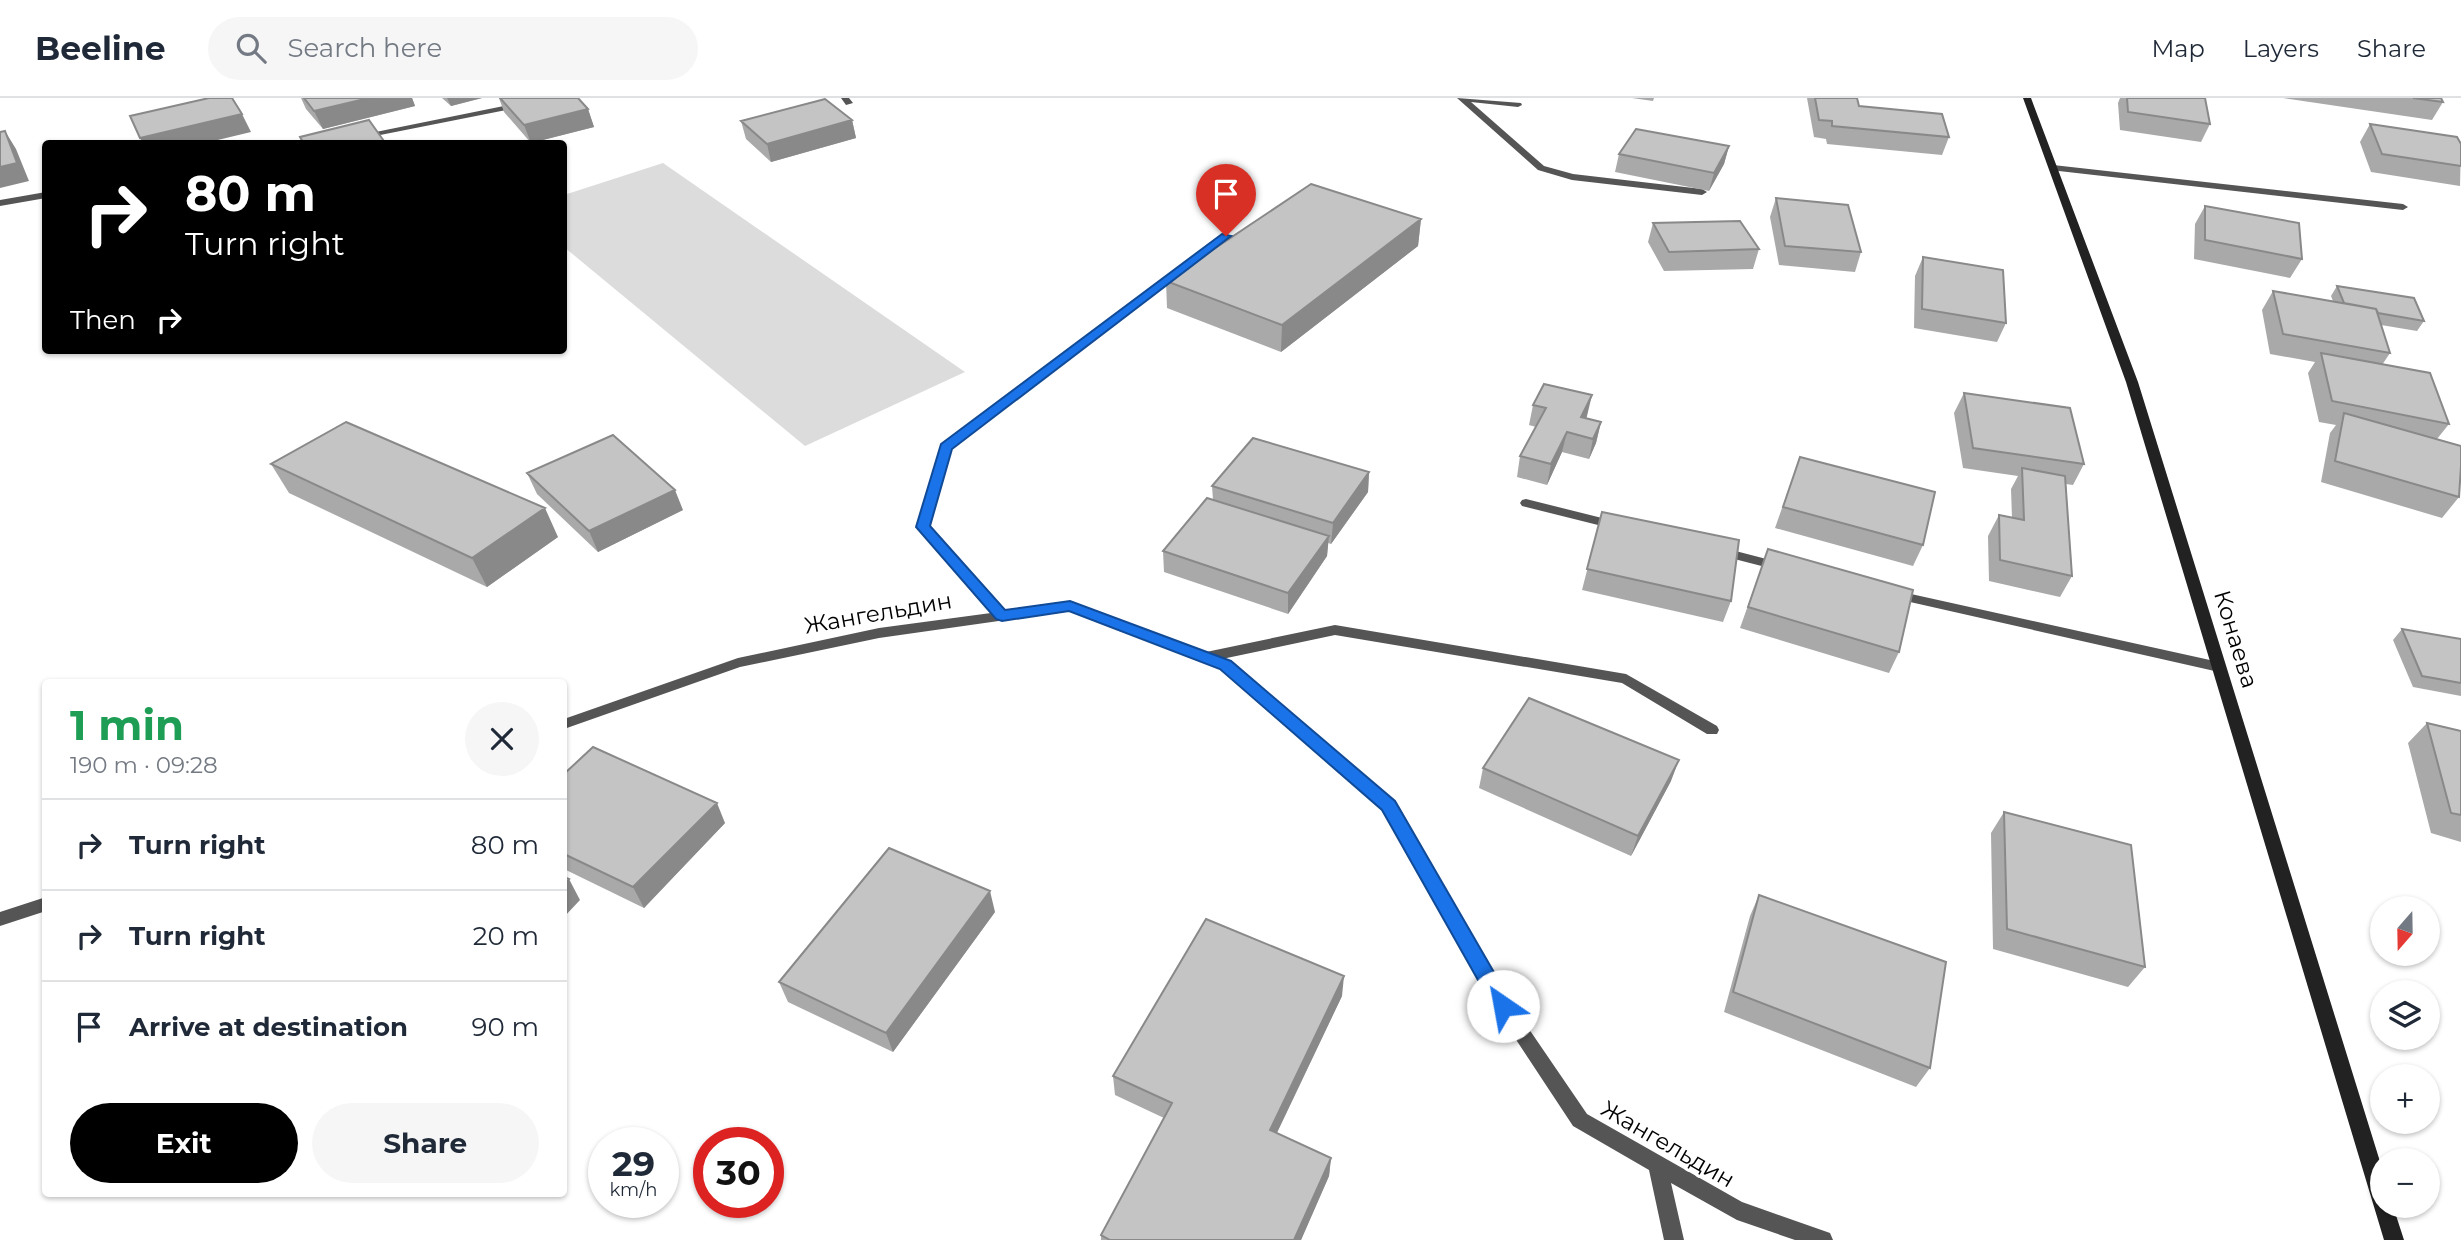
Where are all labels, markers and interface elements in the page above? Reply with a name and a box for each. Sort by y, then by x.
search box [208,17,698,80]
text: Beeline [35,28,166,68]
icon: search [232,29,270,67]
text: Search here [288,32,442,64]
text: Map [2151,34,2205,63]
text: Layers [2243,34,2319,63]
text: Share [2357,34,2426,63]
text: 80 m [185,164,316,223]
pin [1196,164,1256,236]
icon: right [70,168,161,259]
icon: arrive [1207,175,1245,213]
text: Turn right [185,224,345,263]
icon: right [150,301,188,339]
text: Then [70,304,136,336]
street label: Жангельдин [802,586,954,640]
street label: Конаева [2208,587,2264,691]
text: 1 min [70,699,184,751]
button: close [465,702,539,776]
text: 190 m · 09:28 [70,751,218,779]
icon: right [70,826,108,864]
text: Turn right [129,829,265,861]
text: 80 m [471,829,539,861]
north arrow [2370,896,2440,966]
map controls [2370,896,2440,1218]
icon: right [70,917,108,955]
text: Turn right [129,920,265,952]
text: 20 m [473,920,539,952]
position arrow [1466,969,1540,1043]
button: layers [2370,980,2440,1050]
icon: arrive [70,1008,108,1046]
text: Arrive at destination [129,1011,408,1043]
text: 90 m [472,1011,539,1043]
button: + [2370,1064,2440,1134]
street label: Жангельдин [1596,1094,1740,1194]
button: Exit [70,1103,298,1183]
button: Share [312,1103,539,1183]
speed limit sign: 30 [693,1127,784,1218]
text: 29 [612,1142,655,1185]
button: − [2370,1148,2440,1218]
text: km/h [609,1179,658,1201]

